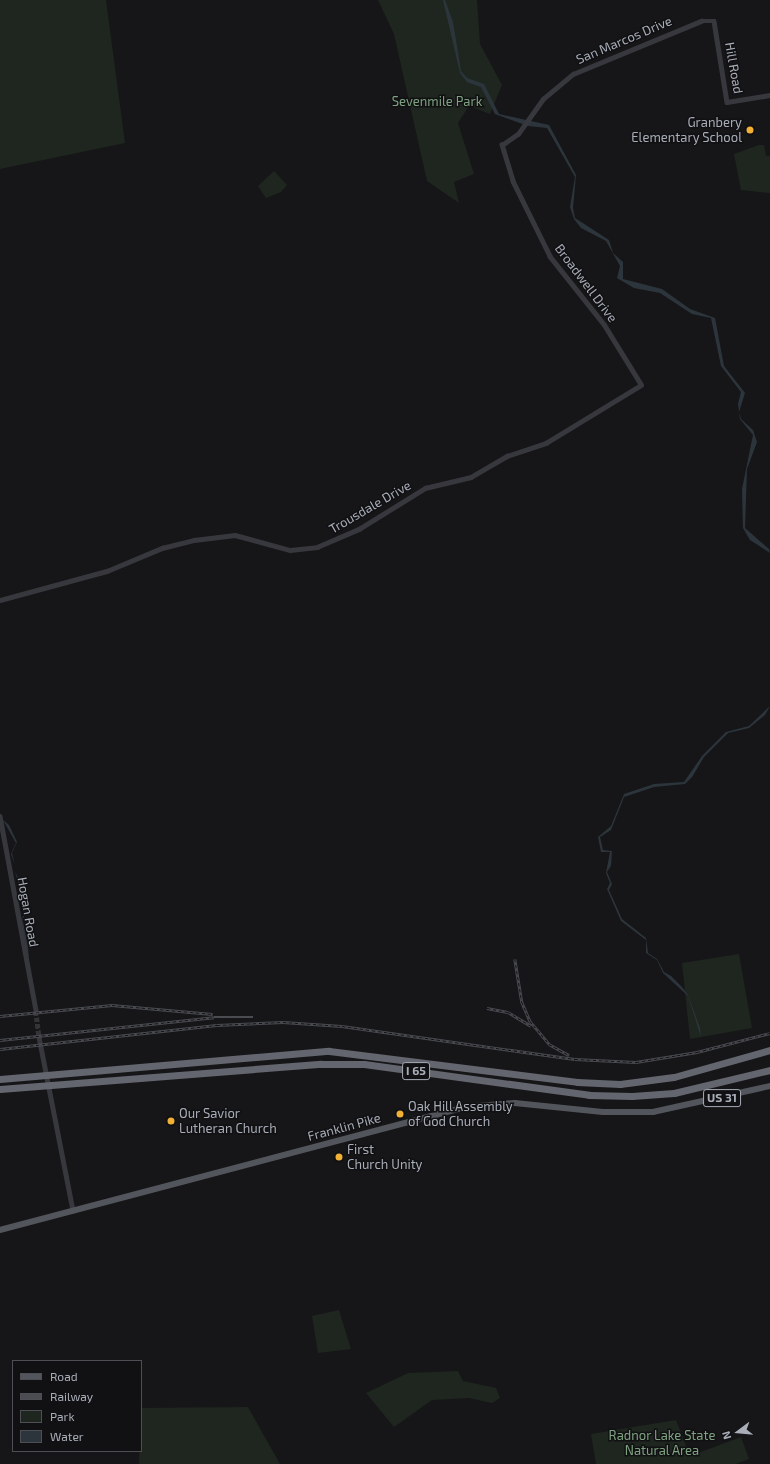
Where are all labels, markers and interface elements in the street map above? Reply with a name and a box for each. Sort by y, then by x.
street label: San Marcos Drive [574,13,674,67]
street label: Hill Road [722,41,746,95]
park label: Sevenmile Park [392,93,482,109]
place label: Granbery Elementary School [631,115,742,146]
marker: Granbery Elementary School [745,125,755,135]
street label: Broadwell Drive [551,241,621,325]
street label: Trousdale Drive [326,477,414,537]
street label: Hogan Road [14,876,42,948]
road number: I 65 [402,1061,430,1081]
road number: US 31 [703,1088,741,1108]
place label: Oak Hill Assembly of God Church [408,1099,513,1130]
place label: Our Savior Lutheran Church [179,1106,277,1137]
marker: Oak Hill Assembly of God Church [395,1109,405,1119]
street label: Franklin Pike [306,1110,382,1144]
marker: Our Savior Lutheran Church [166,1116,176,1126]
place label: First Church Unity [347,1142,422,1173]
marker: First Church Unity [334,1152,344,1162]
legend [12,1360,142,1452]
text: Road [50,1369,78,1383]
text: Railway [50,1389,93,1403]
text: Park [50,1409,75,1423]
north arrow [718,1412,758,1452]
park label: Radnor Lake State Natural Area [608,1428,716,1459]
text: Water [50,1429,84,1443]
text: N [719,1430,733,1441]

